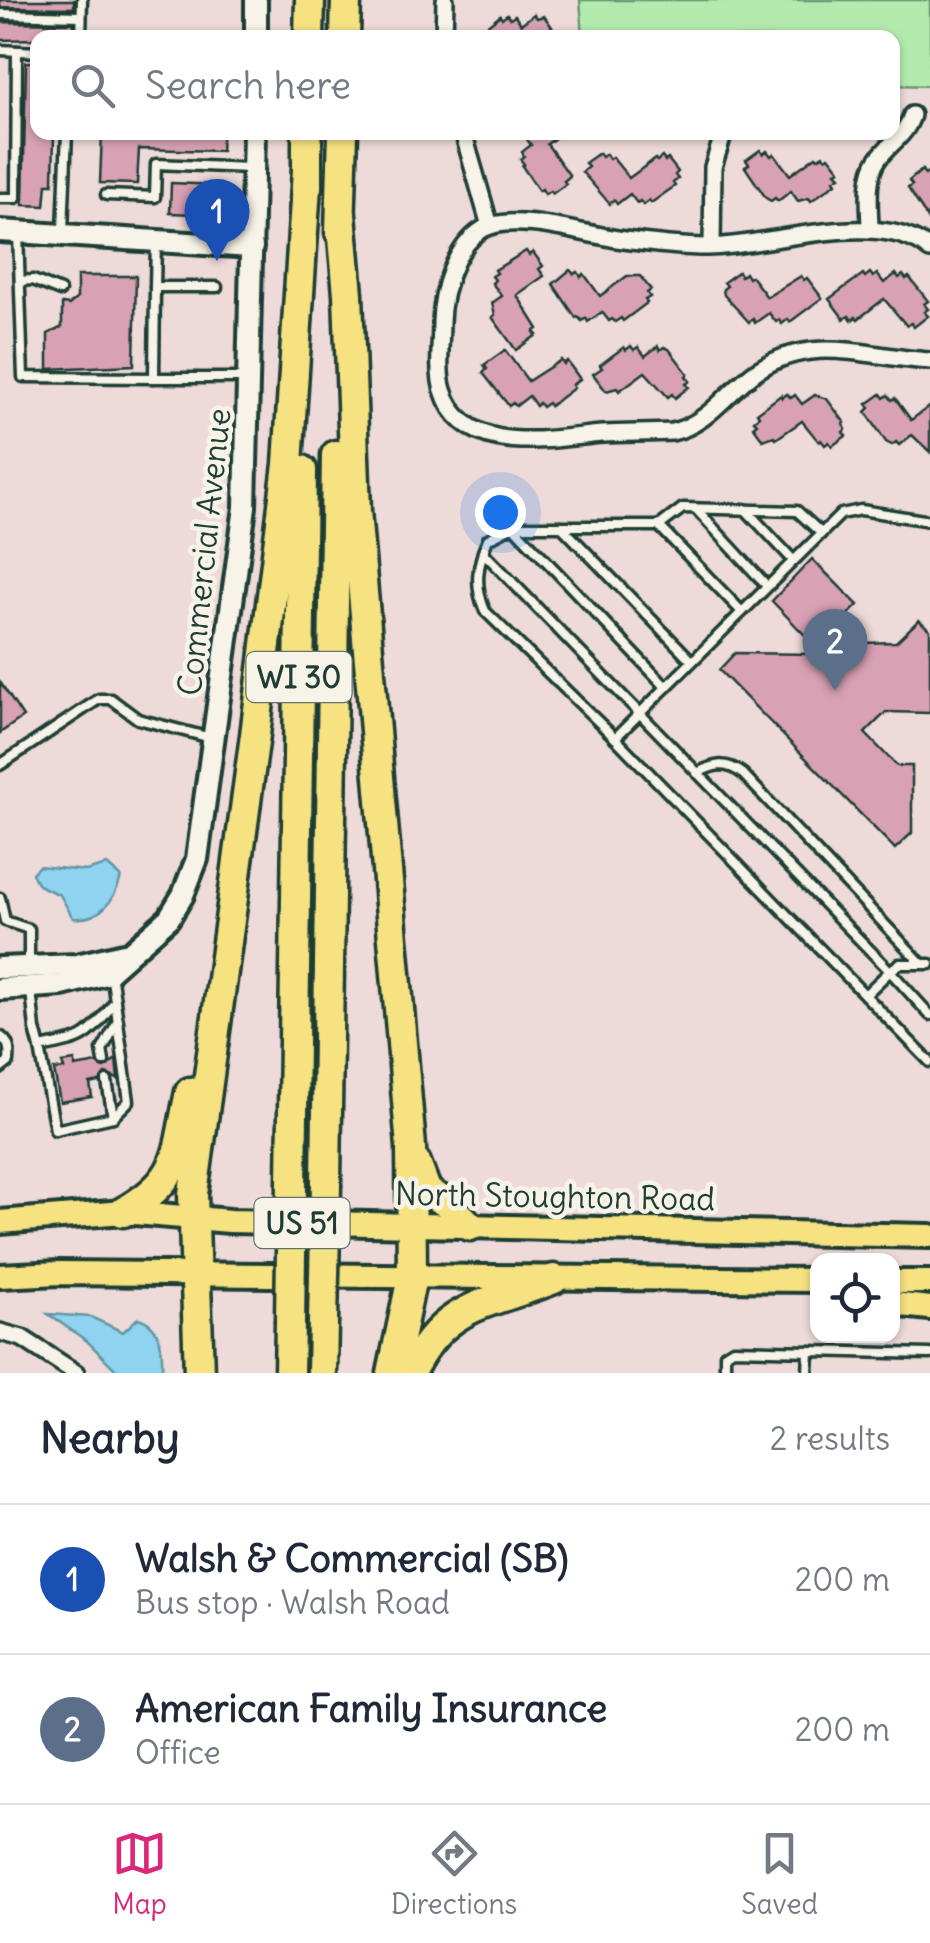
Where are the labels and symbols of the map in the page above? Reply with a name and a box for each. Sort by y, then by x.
pin: 1 [184,178,250,261]
street label: Commercial Avenue [169,406,239,698]
your location [475,487,526,538]
pin: 2 [802,608,868,691]
road number: WI 30 [246,652,352,702]
street label: North Stoughton Road [395,1173,715,1219]
road number: US 51 [254,1198,350,1248]

